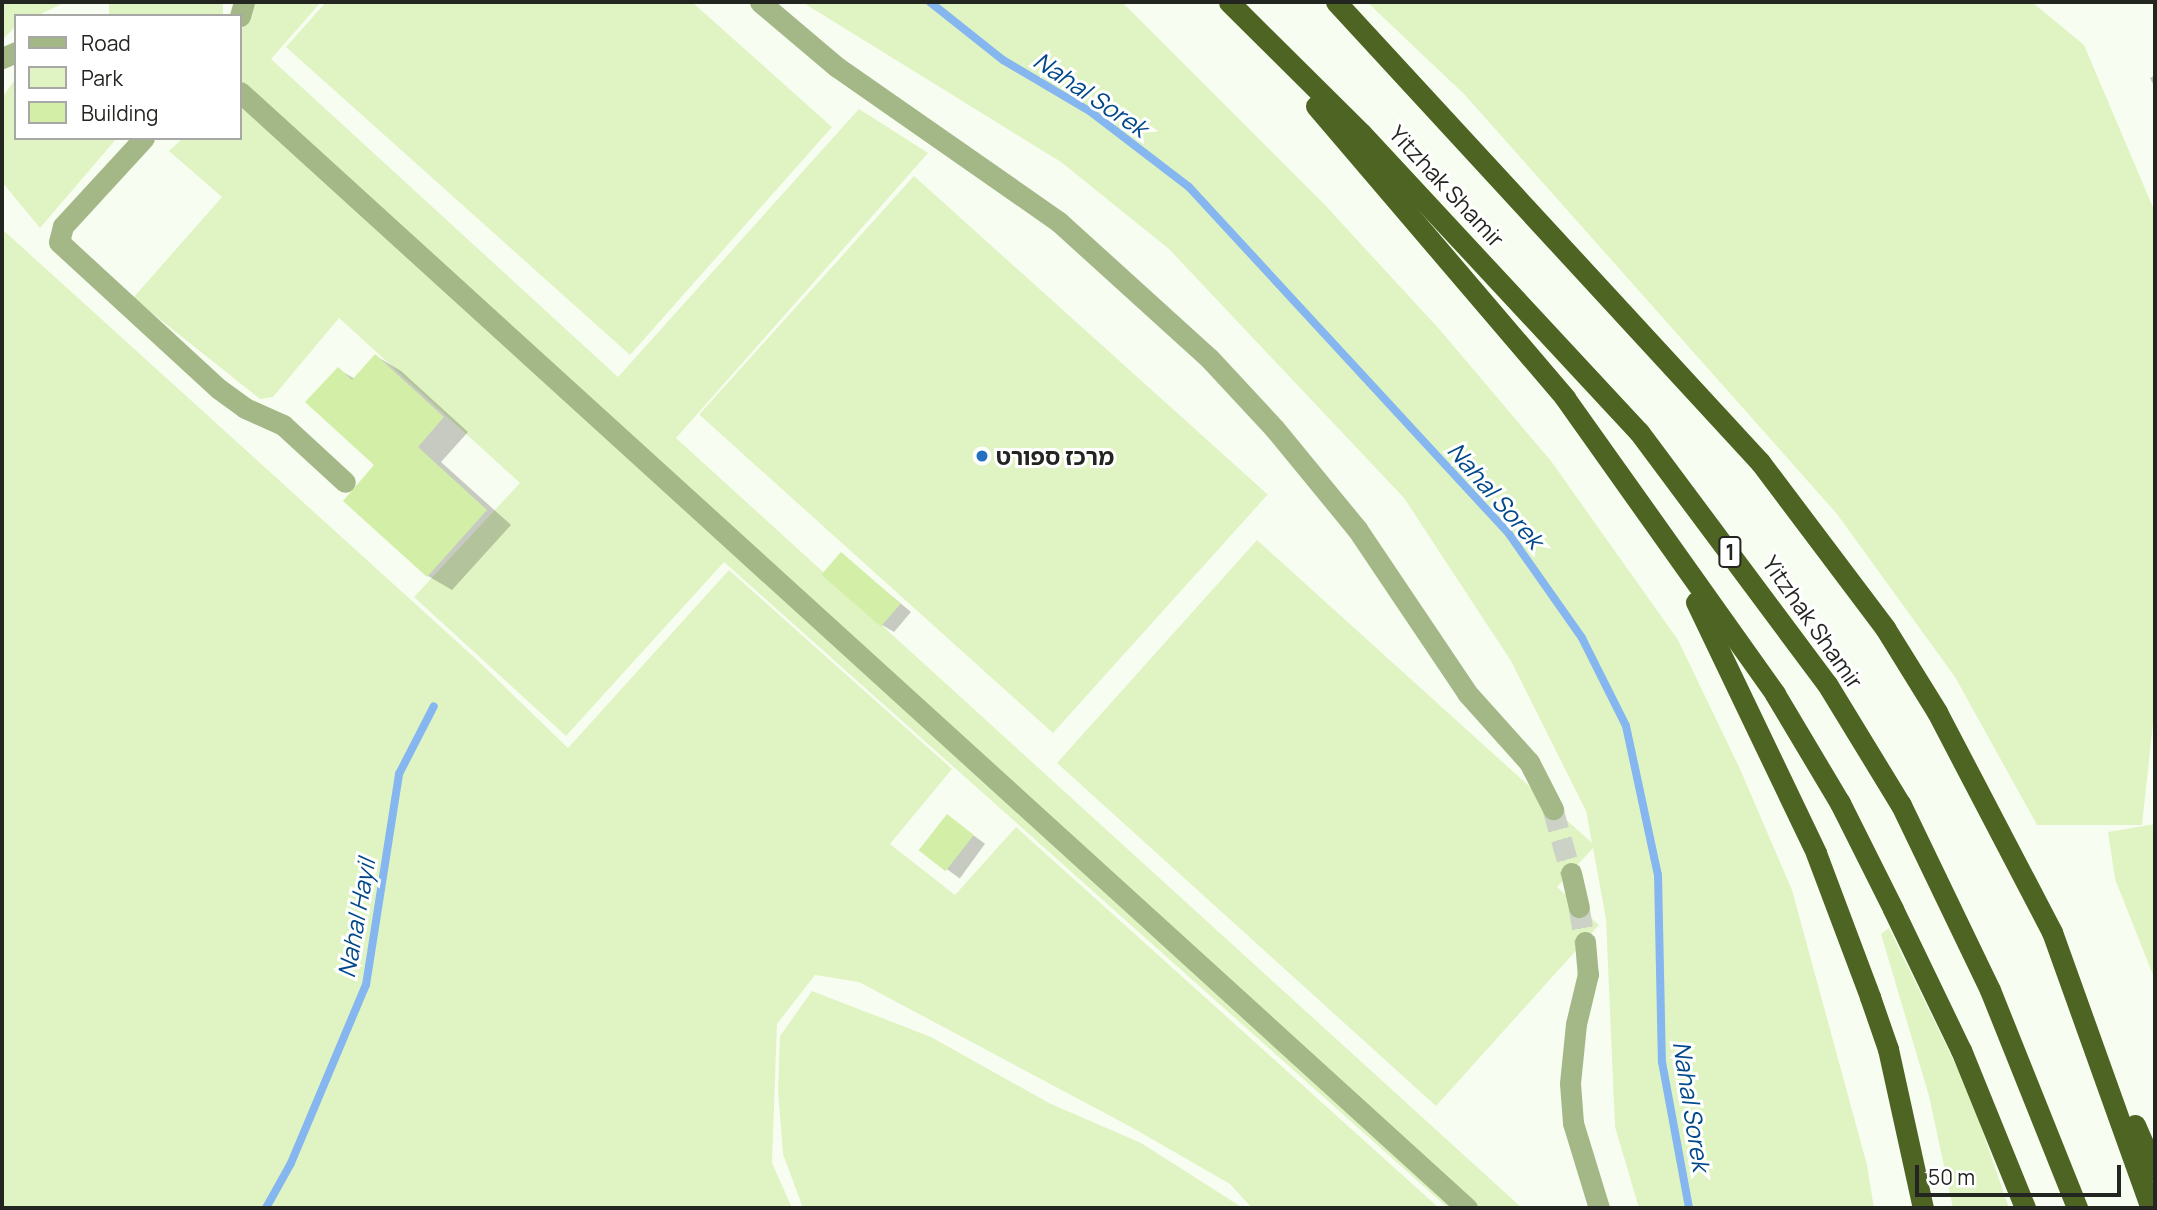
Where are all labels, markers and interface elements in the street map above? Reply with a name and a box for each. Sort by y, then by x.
legend [14,14,242,140]
text: Road [81,29,131,57]
water label: Nahal Sorek [1029,45,1153,143]
text: Park [81,64,123,92]
text: Building [81,99,158,127]
street label: Yitzhak Shamir [1384,120,1510,252]
water label: Nahal Sorek [1442,436,1550,554]
place label: מרכז ספורט [996,442,1114,470]
marker: מרכז ספורט [974,448,990,464]
road number: 1 [1718,534,1742,570]
street label: Yitzhak Shamir [1757,550,1869,694]
water label: Nahal Hayil [331,856,381,980]
water label: Nahal Sorek [1668,1039,1716,1173]
scale bar [1919,1150,2126,1194]
text: 50 m [1928,1163,1975,1191]

